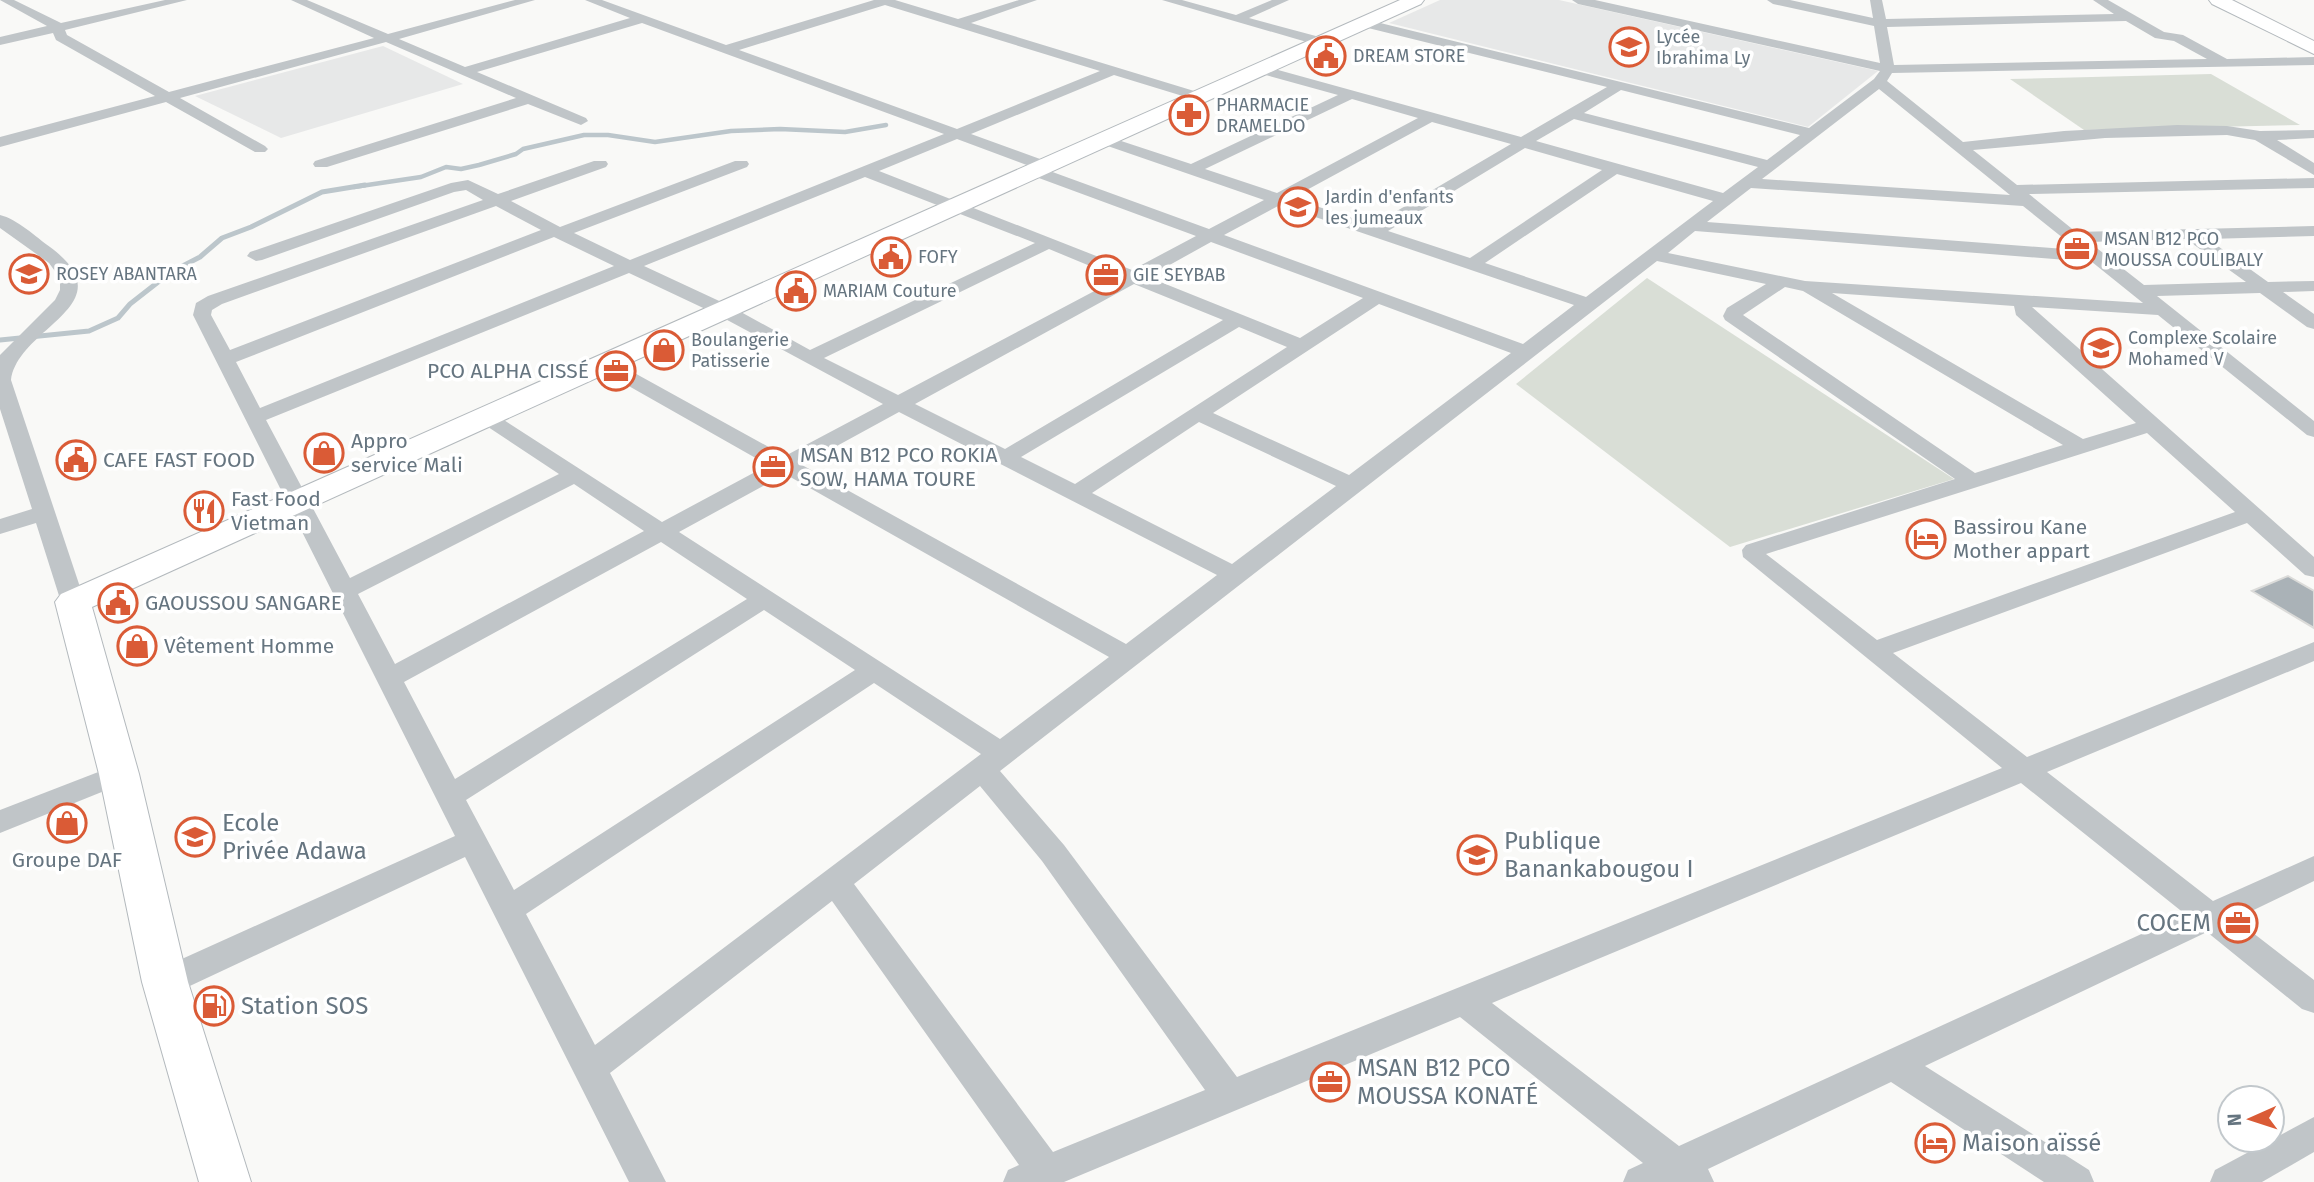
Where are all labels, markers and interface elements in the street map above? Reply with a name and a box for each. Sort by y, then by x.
school or university icon: Lycée Ibrahima Ly [1608,26,1650,68]
place label: Lycée Ibrahima Ly [1656,26,1750,69]
public building icon: DREAM STORE [1305,35,1347,77]
place label: DREAM STORE [1353,45,1465,67]
pharmacy icon: PHARMACIE DRAMELDO [1168,94,1210,136]
place label: PHARMACIE DRAMELDO [1216,94,1309,137]
school or university icon: Jardin d'enfants les jumeaux [1277,186,1319,228]
place label: Jardin d'enfants les jumeaux [1325,186,1454,229]
office icon: MSAN B12 PCO MOUSSA COULIBALY [2056,228,2098,270]
place label: MSAN B12 PCO MOUSSA COULIBALY [2104,228,2263,271]
public building icon: FOFY [870,236,912,278]
place label: FOFY [918,246,958,268]
school or university icon: ROSEY ABANTARA [8,253,50,295]
office icon: GIE SEYBAB [1085,254,1127,296]
place label: ROSEY ABANTARA [56,263,198,285]
place label: GIE SEYBAB [1133,264,1225,286]
public building icon: MARIAM Couture [775,270,817,312]
place label: MARIAM Couture [823,280,957,302]
school or university icon: Complexe Scolaire Mohamed V [2080,327,2122,369]
place label: Complexe Scolaire Mohamed V [2128,327,2277,370]
shop icon: Boulangerie Patisserie [643,329,685,371]
place label: Boulangerie Patisserie [691,329,789,372]
office icon: PCO ALPHA CISSÉ [595,350,637,392]
place label: PCO ALPHA CISSÉ [427,358,589,384]
place label: Appro service Mali [351,428,463,478]
shop icon: Appro service Mali [303,432,345,474]
public building icon: CAFE FAST FOOD [55,439,97,481]
place label: MSAN B12 PCO ROKIA SOW, HAMA TOURE [800,442,998,492]
office icon: MSAN B12 PCO ROKIA SOW, HAMA TOURE [752,446,794,488]
place label: CAFE FAST FOOD [103,447,255,473]
place label: Fast Food Vietman [231,486,321,536]
restaurant icon: Fast Food Vietman [183,490,225,532]
place label: Bassirou Kane Mother appart [1953,514,2090,564]
hotel icon: Bassirou Kane Mother appart [1905,518,1947,560]
public building icon: GAOUSSOU SANGARE [97,582,139,624]
place label: GAOUSSOU SANGARE [145,590,342,616]
shop icon: Vêtement Homme [116,625,158,667]
place label: Vêtement Homme [164,633,334,659]
shop icon: Groupe DAF [46,802,88,844]
place label: Ecole Privée Adawa [222,809,367,865]
school or university icon: Ecole Privée Adawa [174,816,216,858]
place label: Publique Banankabougou I [1504,827,1694,883]
school or university icon: Publique Banankabougou I [1456,834,1498,876]
place label: Groupe DAF [12,847,122,873]
office icon: COCEM [2217,902,2259,944]
place label: COCEM [2136,909,2211,937]
fuel station icon: Station SOS [193,985,235,1027]
place label: Station SOS [241,992,368,1020]
place label: MSAN B12 PCO MOUSSA KONATÉ [1357,1054,1538,1110]
office icon: MSAN B12 PCO MOUSSA KONATÉ [1309,1061,1351,1103]
north arrow [2216,1084,2286,1154]
text: N [2223,1113,2246,1127]
hotel icon: Maison aïssé [1914,1122,1956,1164]
place label: Maison aïssé [1962,1129,2101,1157]

